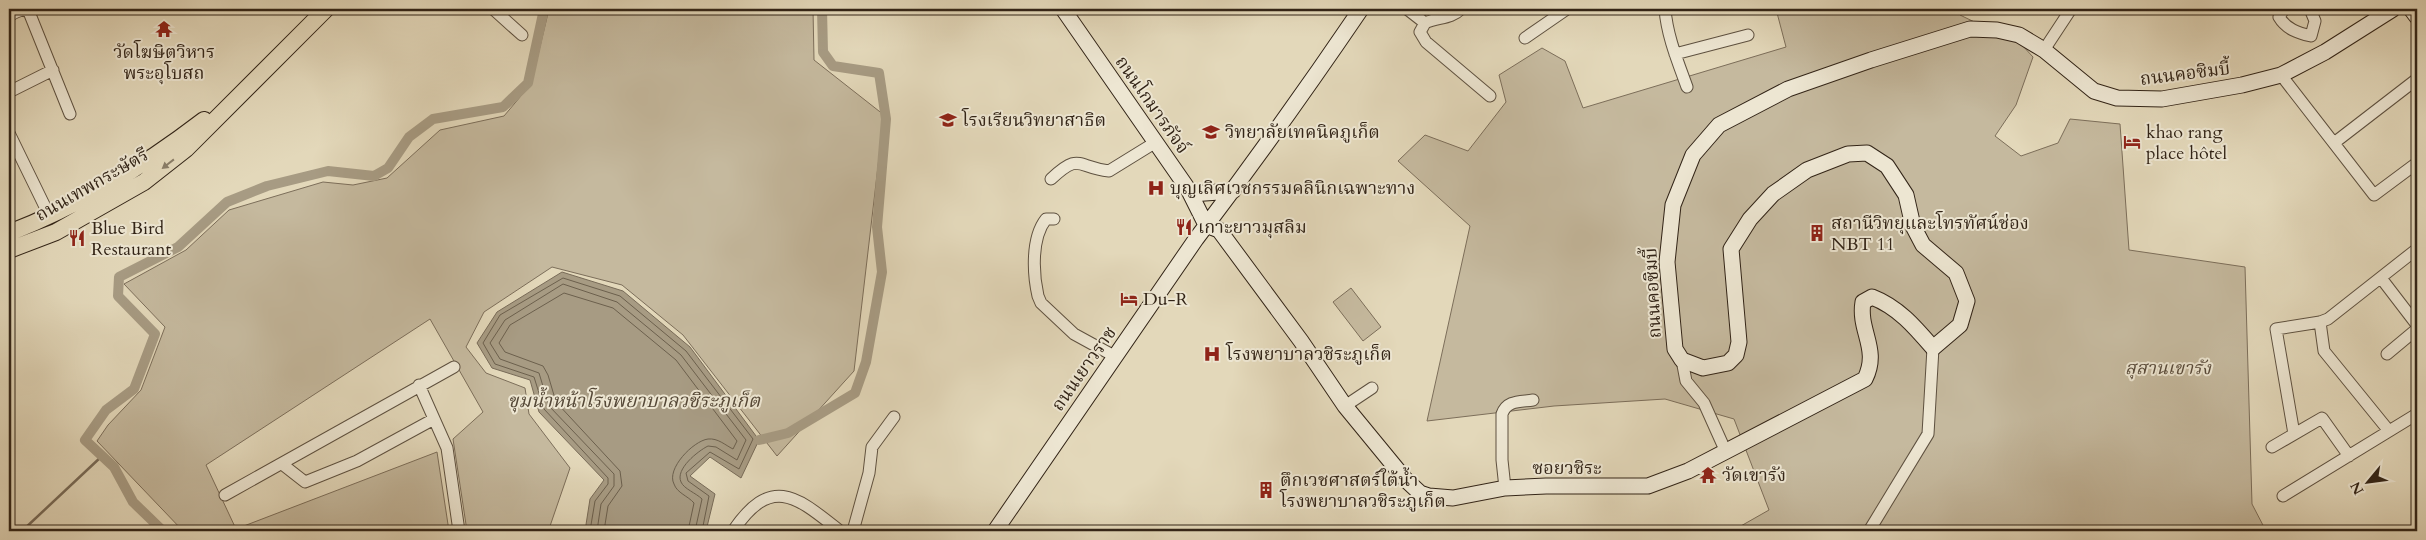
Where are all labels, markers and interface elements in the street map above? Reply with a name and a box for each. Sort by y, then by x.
temple icon: วัดโฆษิตวิหาร พระอุโบสถ [154,19,174,39]
place label: วัดโฆษิตวิหาร พระอุโบสถ [113,39,215,86]
street label: ถนนโกมารภัจจ์ [1109,50,1196,159]
street label: ถนนคอซิมบี้ [2138,54,2232,92]
place label: โรงเรียนวิทยาสาธิต [961,107,1106,133]
school or university icon: โรงเรียนวิทยาสาธิต [938,110,958,130]
place label: วิทยาลัยเทคนิคภูเก็ต [1225,120,1380,145]
place label: khao rang place hôtel [2146,120,2228,166]
school or university icon: วิทยาลัยเทคนิคภูเก็ต [1201,122,1221,142]
hotel icon: khao rang place hôtel [2122,132,2142,152]
street label: ถนนเทพกระษัตรี [31,142,153,228]
one-way arrow [161,159,174,169]
place label: บุญเลิศเวชกรรมคลินิกเฉพาะทาง [1170,176,1415,201]
hospital icon: บุญเลิศเวชกรรมคลินิกเฉพาะทาง [1146,178,1166,198]
place label: สถานีวิทยุและโทรทัศน์ช่อง NBT 11 [1831,210,2029,257]
place label: เกาะยาวมุสลิม [1198,215,1307,240]
place label: Blue Bird Restaurant [91,216,172,262]
restaurant icon: เกาะยาวมุสลิม [1174,217,1194,237]
building icon: สถานีวิทยุและโทรทัศน์ช่อง NBT 11 [1807,223,1827,243]
restaurant icon: Blue Bird Restaurant [67,228,87,248]
street label: ถนนคอซิมบี้ [1636,246,1668,339]
place label: Du-R [1143,287,1189,312]
hotel icon: Du-R [1119,289,1139,309]
street label: ถนนเยาวราช [1046,322,1122,416]
place label: โรงพยาบาลวชิระภูเก็ต [1225,341,1392,367]
hospital icon: โรงพยาบาลวชิระภูเก็ต [1202,344,1222,364]
park label: สุสานเขารัง [2125,356,2212,381]
water label: ขุมน้ำหน้าโรงพยาบาลวชิระภูเก็ต [508,386,761,414]
street label: ซอยวชิระ [1532,456,1602,481]
north arrow [2344,458,2394,508]
place label: วัดเขารัง [1722,463,1786,488]
temple icon: วัดเขารัง [1698,465,1718,485]
place label: ตึกเวชศาสตร์ใต้น้ำ โรงพยาบาลวชิระภูเก็ต [1279,466,1446,514]
text: N [2346,478,2368,498]
building icon: ตึกเวชศาสตร์ใต้น้ำ โรงพยาบาลวชิระภูเก็ต [1256,480,1276,500]

